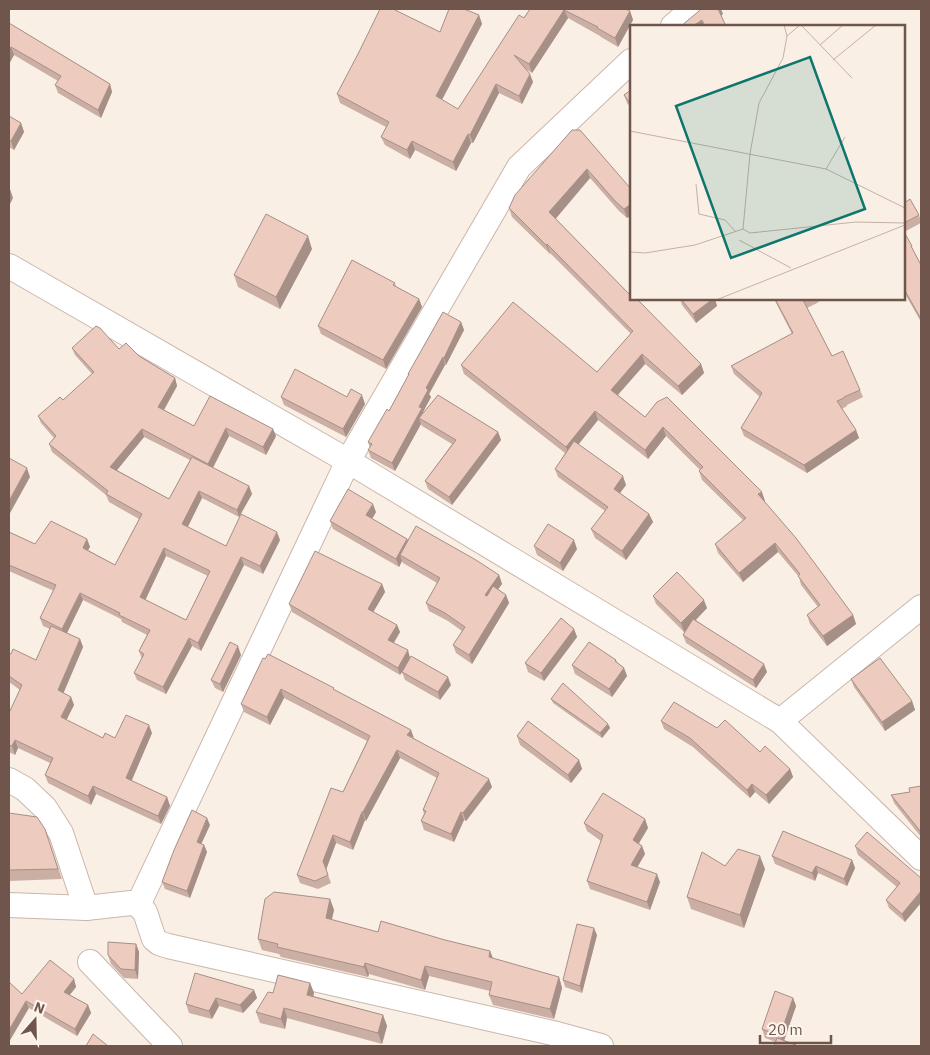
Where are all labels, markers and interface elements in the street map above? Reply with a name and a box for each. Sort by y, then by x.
inset map [630,25,905,300]
north arrow [10,995,60,1045]
text: N [32,998,47,1018]
scale bar [760,1012,831,1044]
text: 20 m [768,1020,803,1039]

